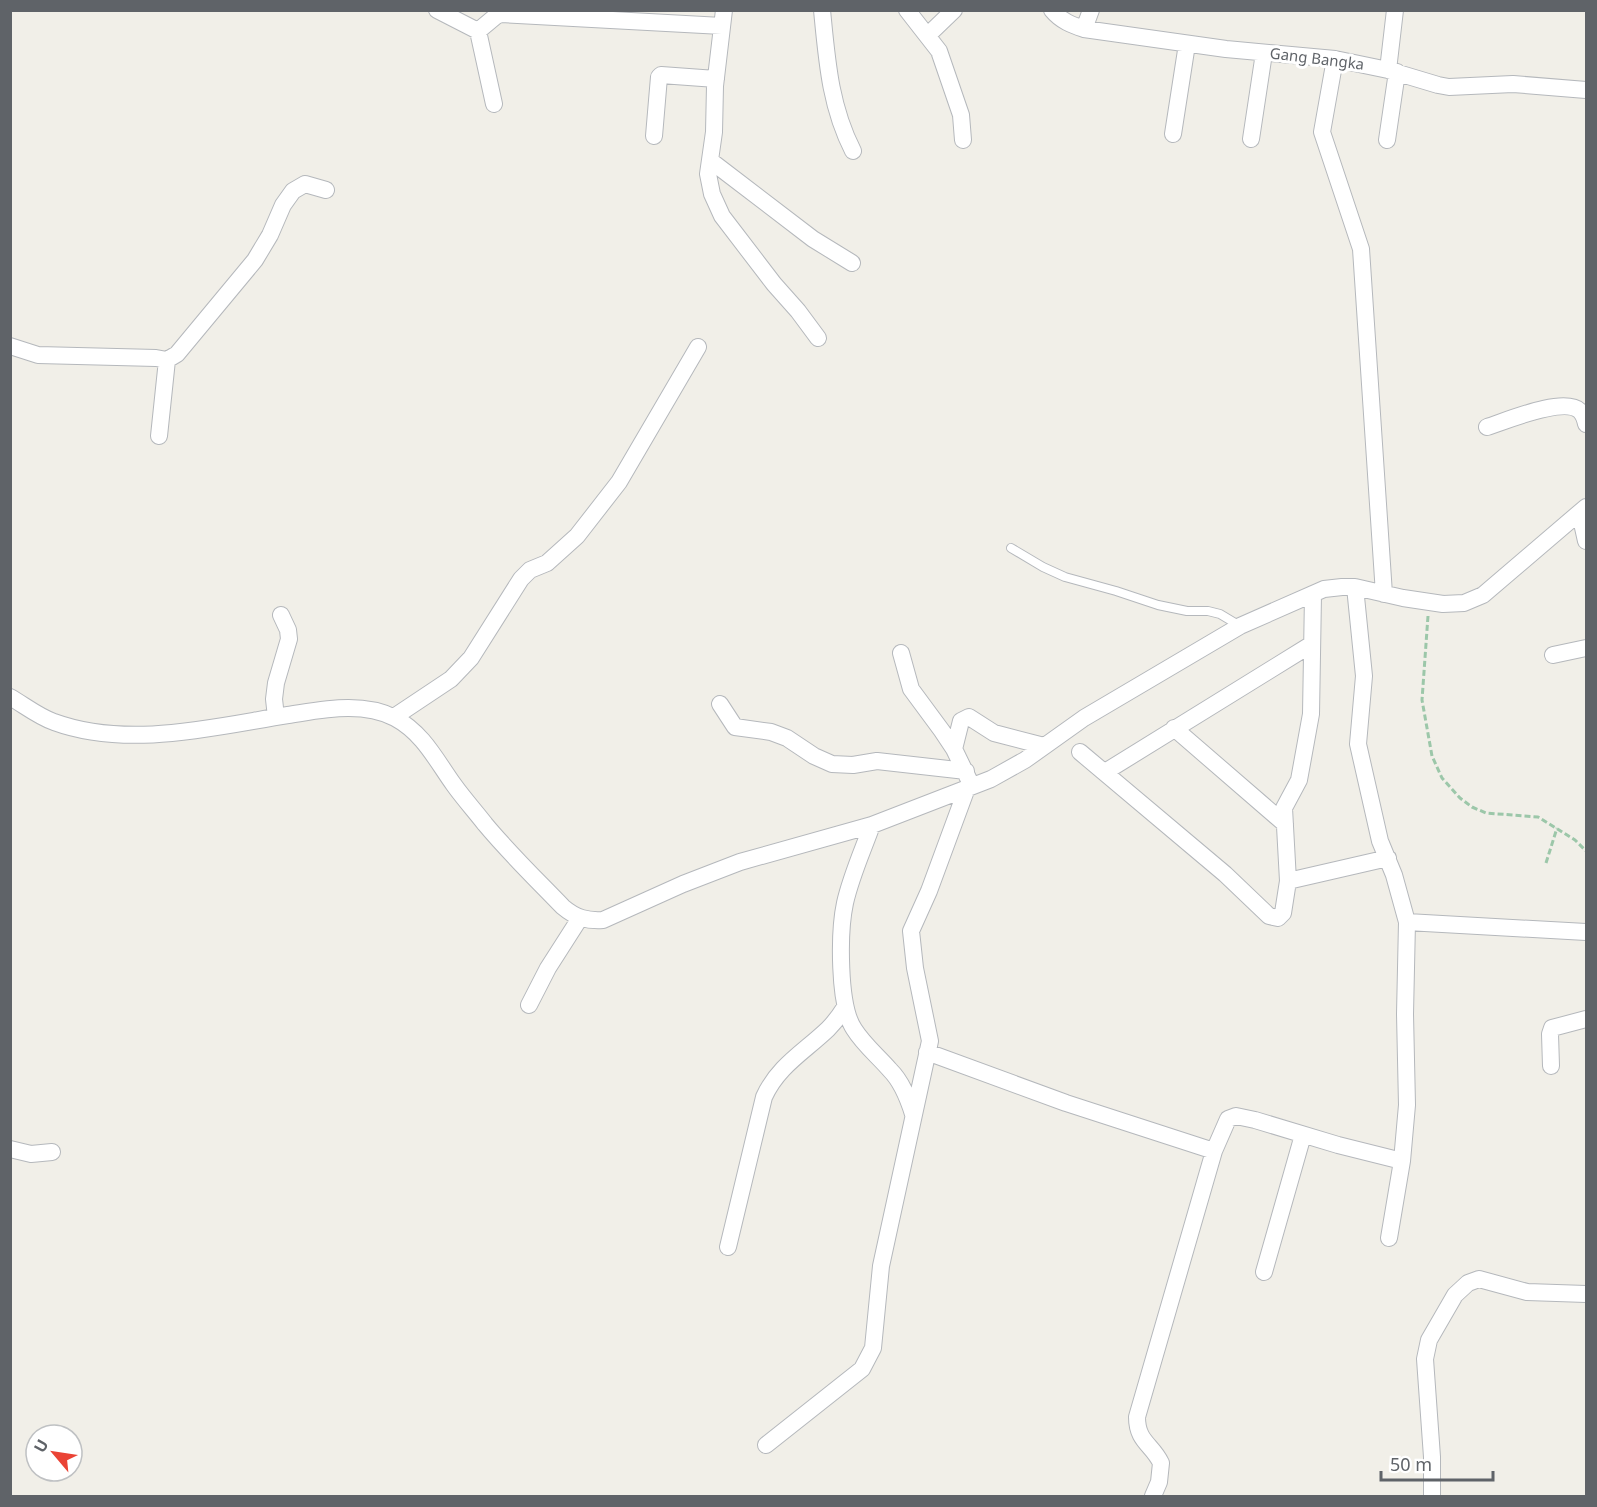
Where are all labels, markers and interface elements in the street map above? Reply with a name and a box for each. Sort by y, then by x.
street label: Gang Bangka [1269,42,1365,74]
north arrow [24,1423,84,1483]
text: U [28,1435,53,1456]
scale bar [1381,1444,1494,1482]
text: 50 m [1390,1452,1432,1476]

